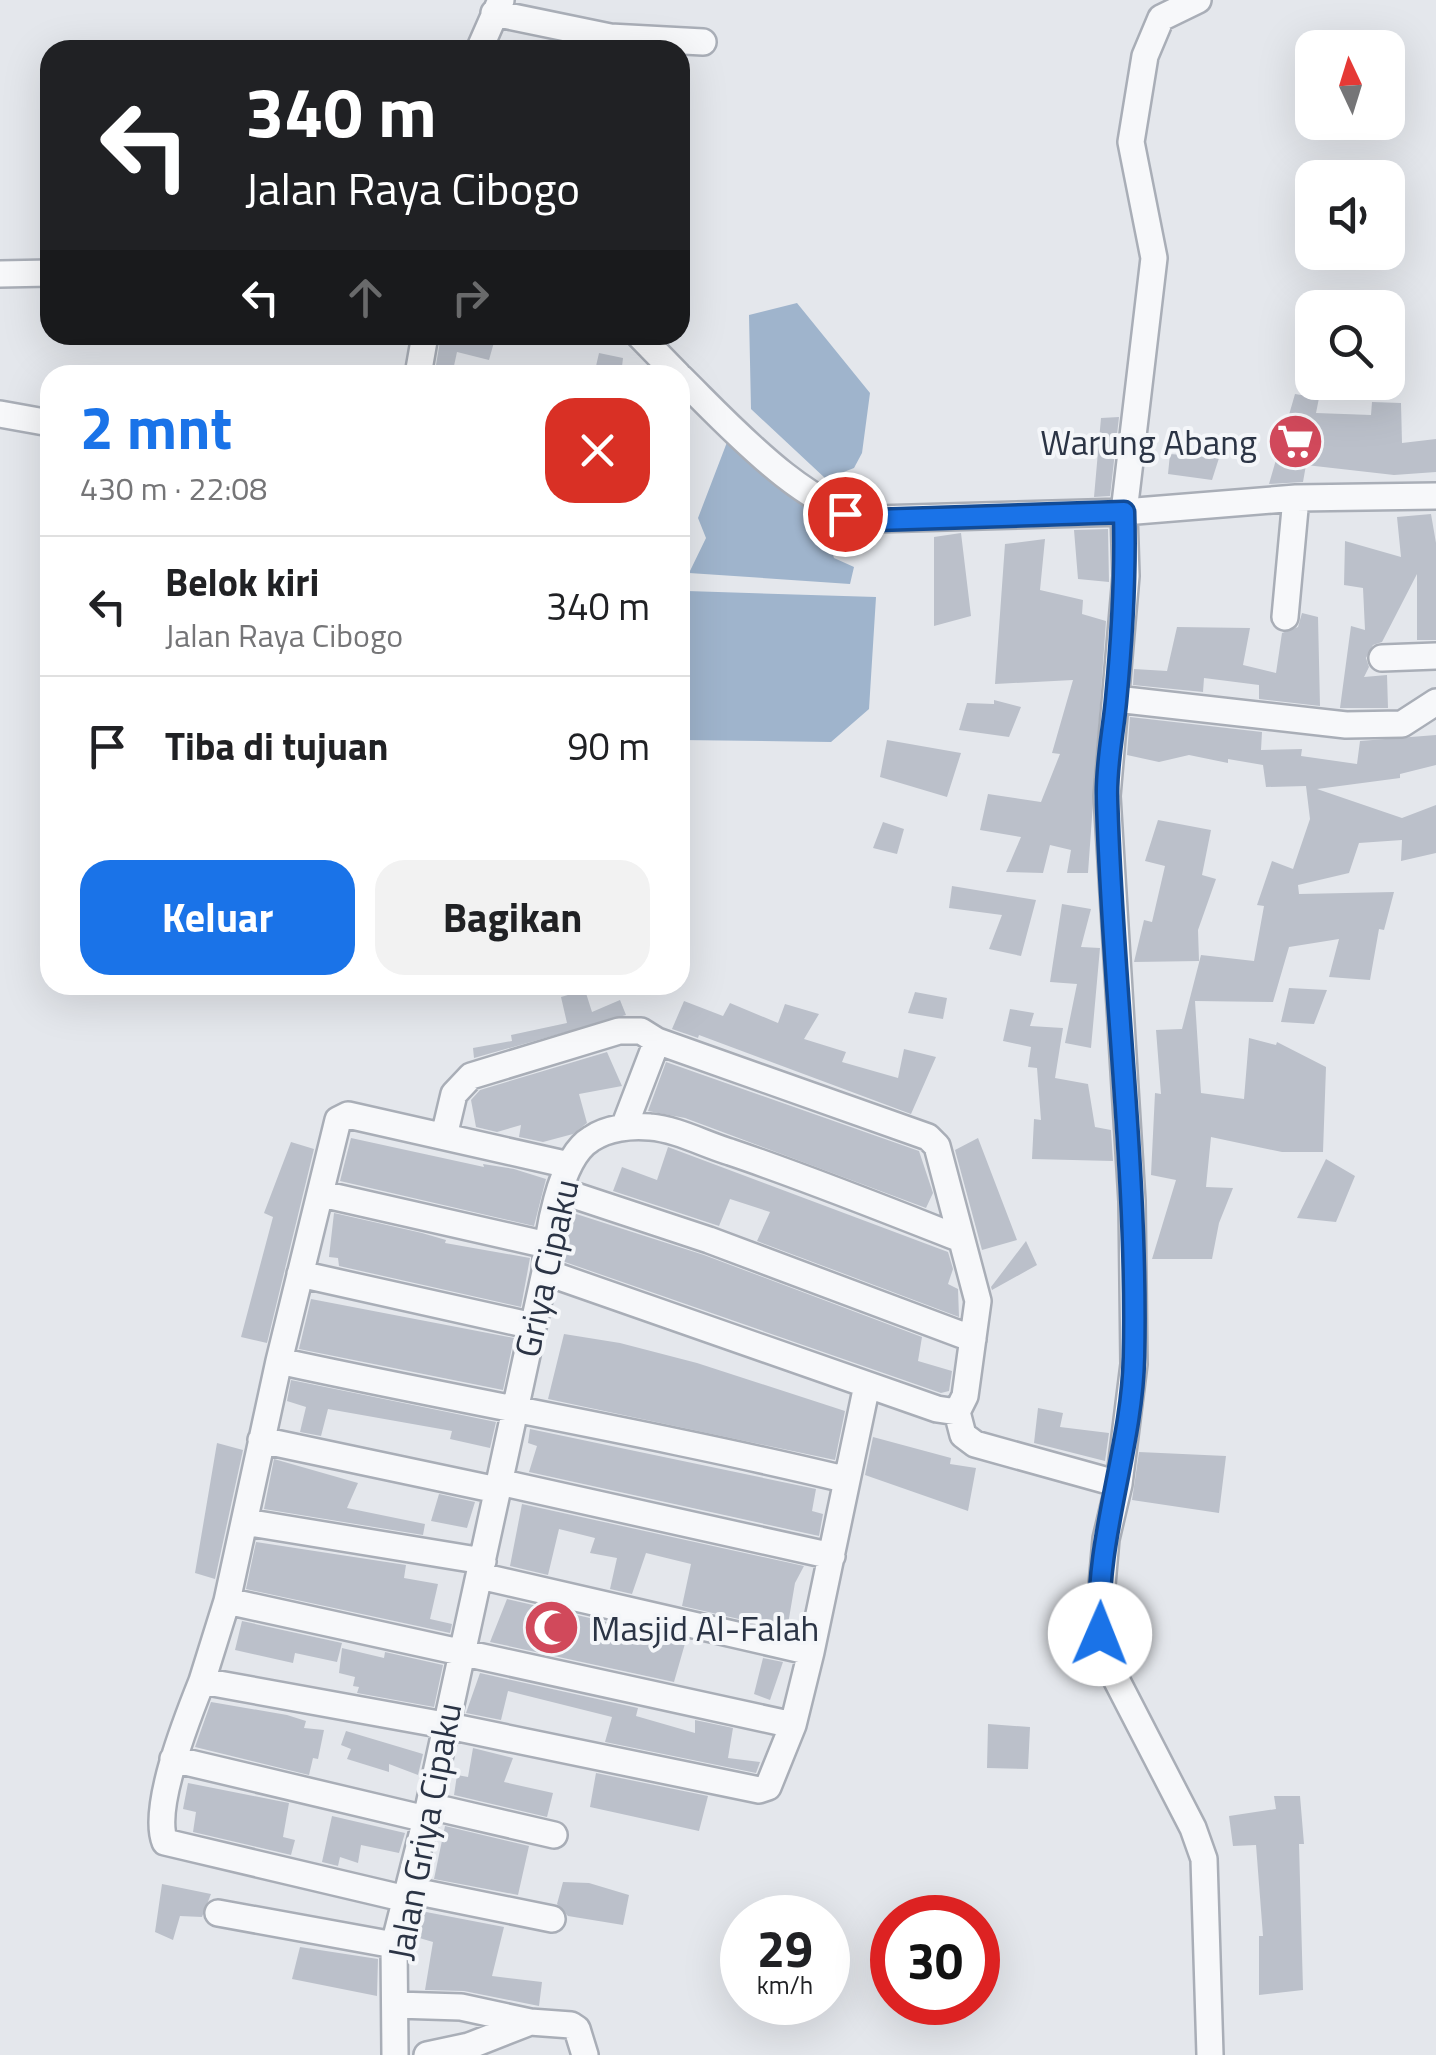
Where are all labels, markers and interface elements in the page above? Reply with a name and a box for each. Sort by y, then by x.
north arrow [1295,30,1405,140]
map controls [1295,30,1405,400]
text: 340 m [245,58,437,164]
icon: left [80,80,210,210]
text: Jalan Raya Cibogo [245,154,580,222]
button: sound [1295,160,1405,270]
icon: left [233,270,288,325]
icon: ahead [338,270,393,325]
icon: right [443,270,498,325]
button: search [1295,290,1405,400]
text: 2 mnt [80,381,232,472]
button: close [545,398,650,503]
supermarket icon: Warung Abang [1266,412,1326,472]
place label: Warung Abang [1040,415,1257,469]
text: 430 m · 22:08 [80,464,267,512]
pin [803,472,888,557]
icon: arrive [818,487,873,542]
text: Belok kiri [165,553,319,611]
text: 340 m [546,577,650,635]
icon: left [80,579,135,634]
text: Jalan Raya Cibogo [165,611,403,659]
text: Tiba di tujuan [165,717,388,775]
text: 90 m [567,717,650,775]
icon: arrive [80,719,135,774]
button: Keluar [80,860,355,975]
button: Bagikan [375,860,650,975]
street label: Griya Cipaku [499,1174,593,1362]
position arrow [1048,1582,1152,1686]
mosque icon: Masjid Al-Falah [522,1598,582,1658]
place label: Masjid Al-Falah [591,1601,819,1655]
street label: Jalan Griya Cipaku [373,1698,475,1964]
speed limit sign: 30 [870,1895,1000,2025]
text: 29 [757,1910,813,1986]
text: km/h [757,1966,813,2004]

